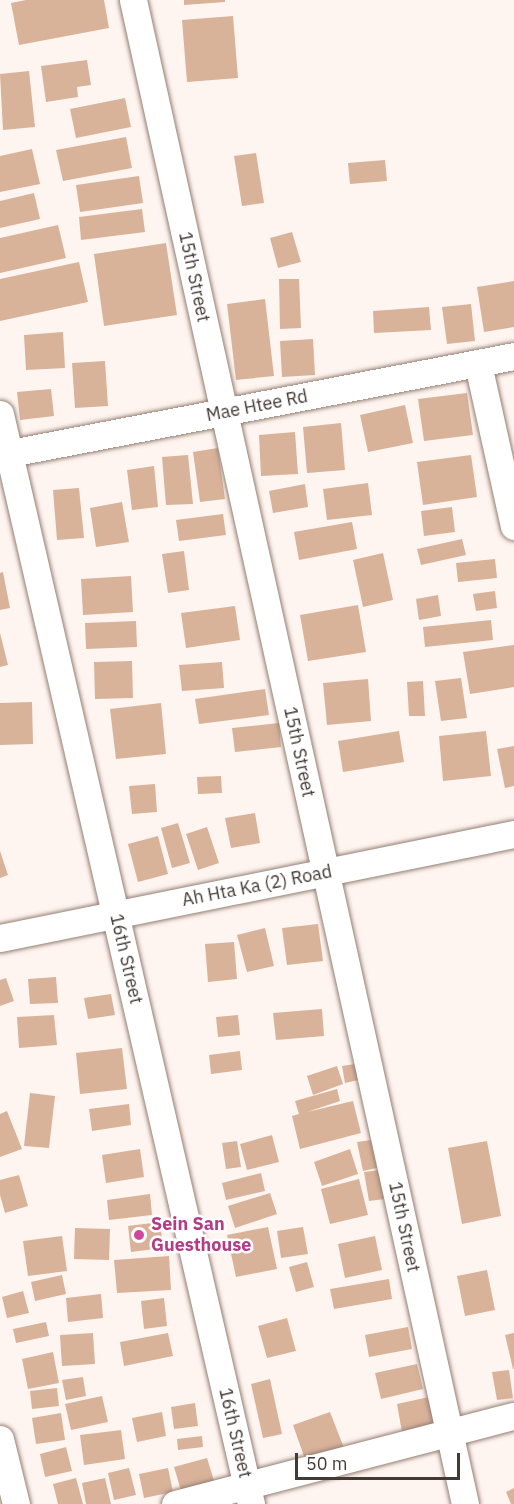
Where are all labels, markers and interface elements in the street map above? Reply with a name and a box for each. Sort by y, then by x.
street label: 15th Street [174,230,214,324]
street label: Mae Htee Rd [204,386,310,426]
street label: 15th Street [279,705,319,799]
street label: Ah Hta Ka (2) Road [180,861,334,911]
street label: 16th Street [105,912,147,1006]
street label: 15th Street [384,1180,424,1274]
place label: Sein San Guesthouse [151,1214,251,1256]
marker: Sein San Guesthouse [132,1228,146,1242]
street label: 16th Street [214,1386,256,1480]
scale bar [298,1441,463,1479]
text: 50 m [306,1452,348,1475]

